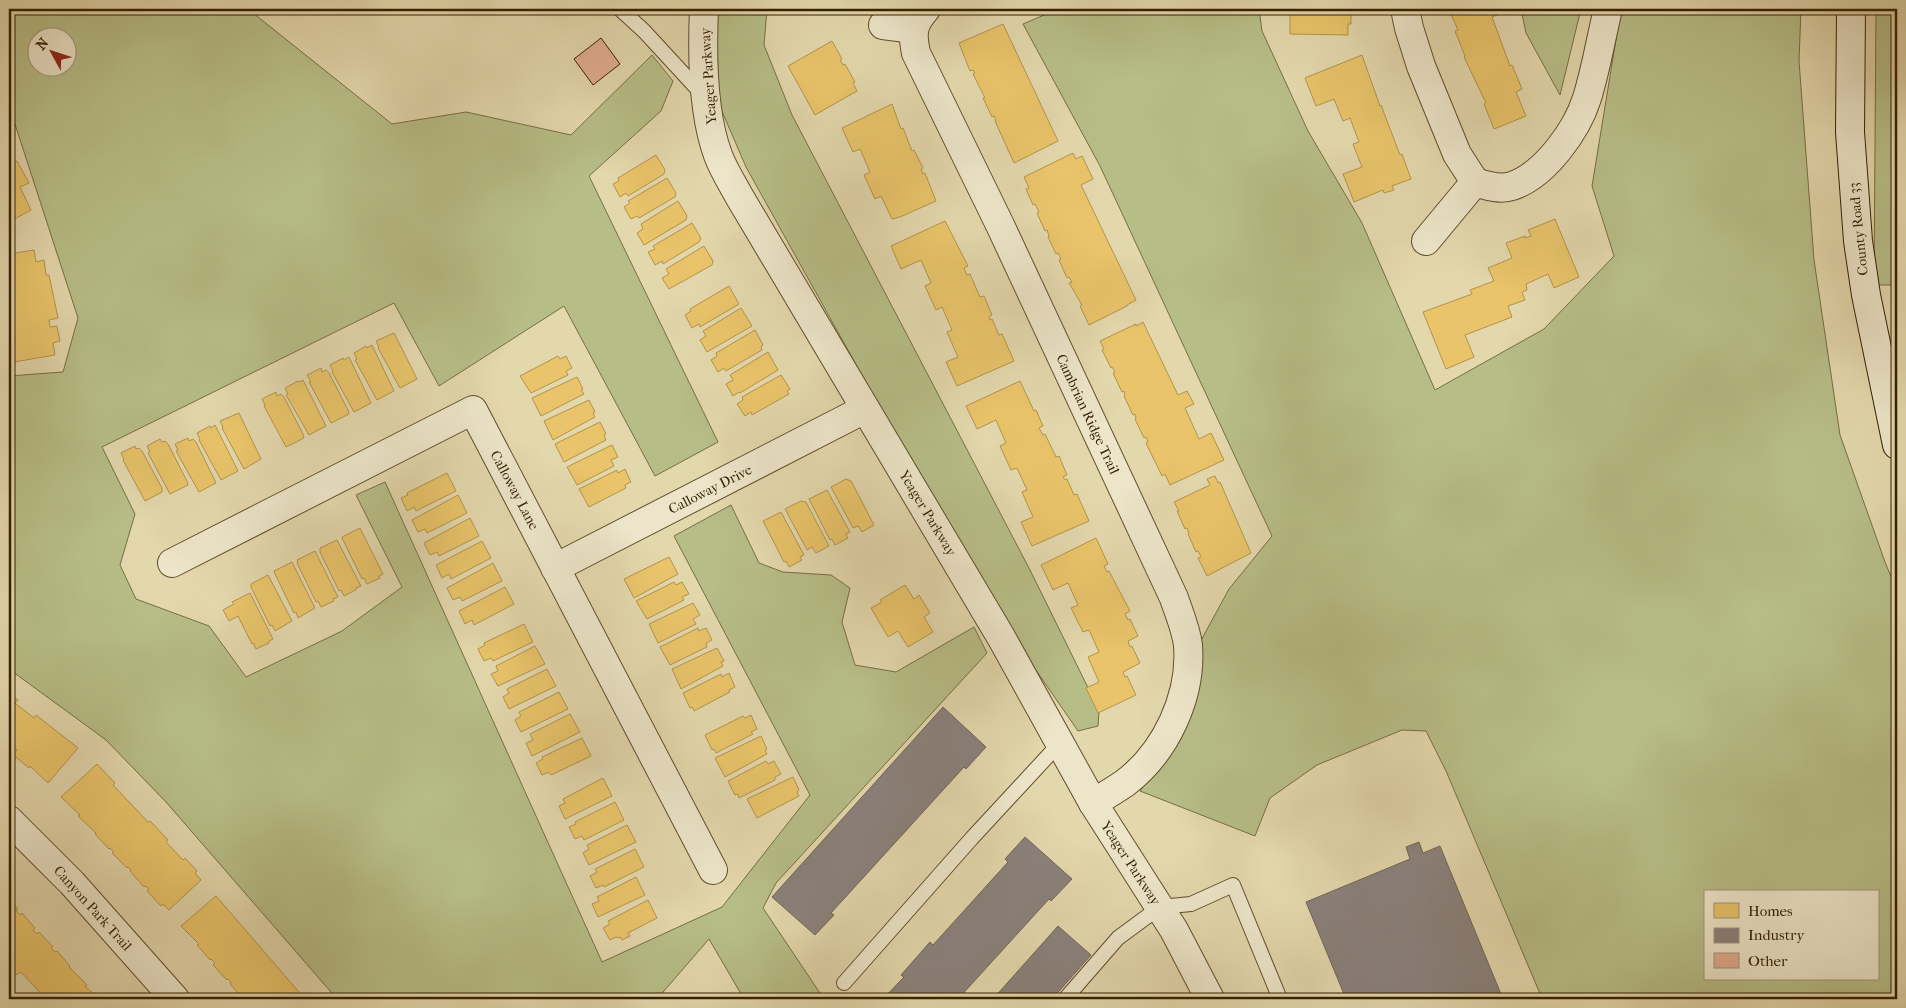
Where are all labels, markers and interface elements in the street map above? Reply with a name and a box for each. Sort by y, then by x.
street label: Yeager Parkway [697,27,720,126]
north arrow [28,28,78,78]
text: N [32,34,53,53]
street label: County Road 33 [1845,182,1872,276]
street label: Cambrian Ridge Trail [1052,351,1123,477]
street label: Calloway Lane [487,448,543,533]
street label: Calloway Drive [666,461,755,518]
street label: Yeager Parkway [895,467,960,560]
street label: Yeager Parkway [1097,817,1164,909]
street label: Canyon Park Trail [50,862,135,954]
legend [1704,890,1878,980]
text: Homes [1748,902,1793,920]
text: Industry [1748,926,1805,944]
text: Other [1748,952,1788,970]

